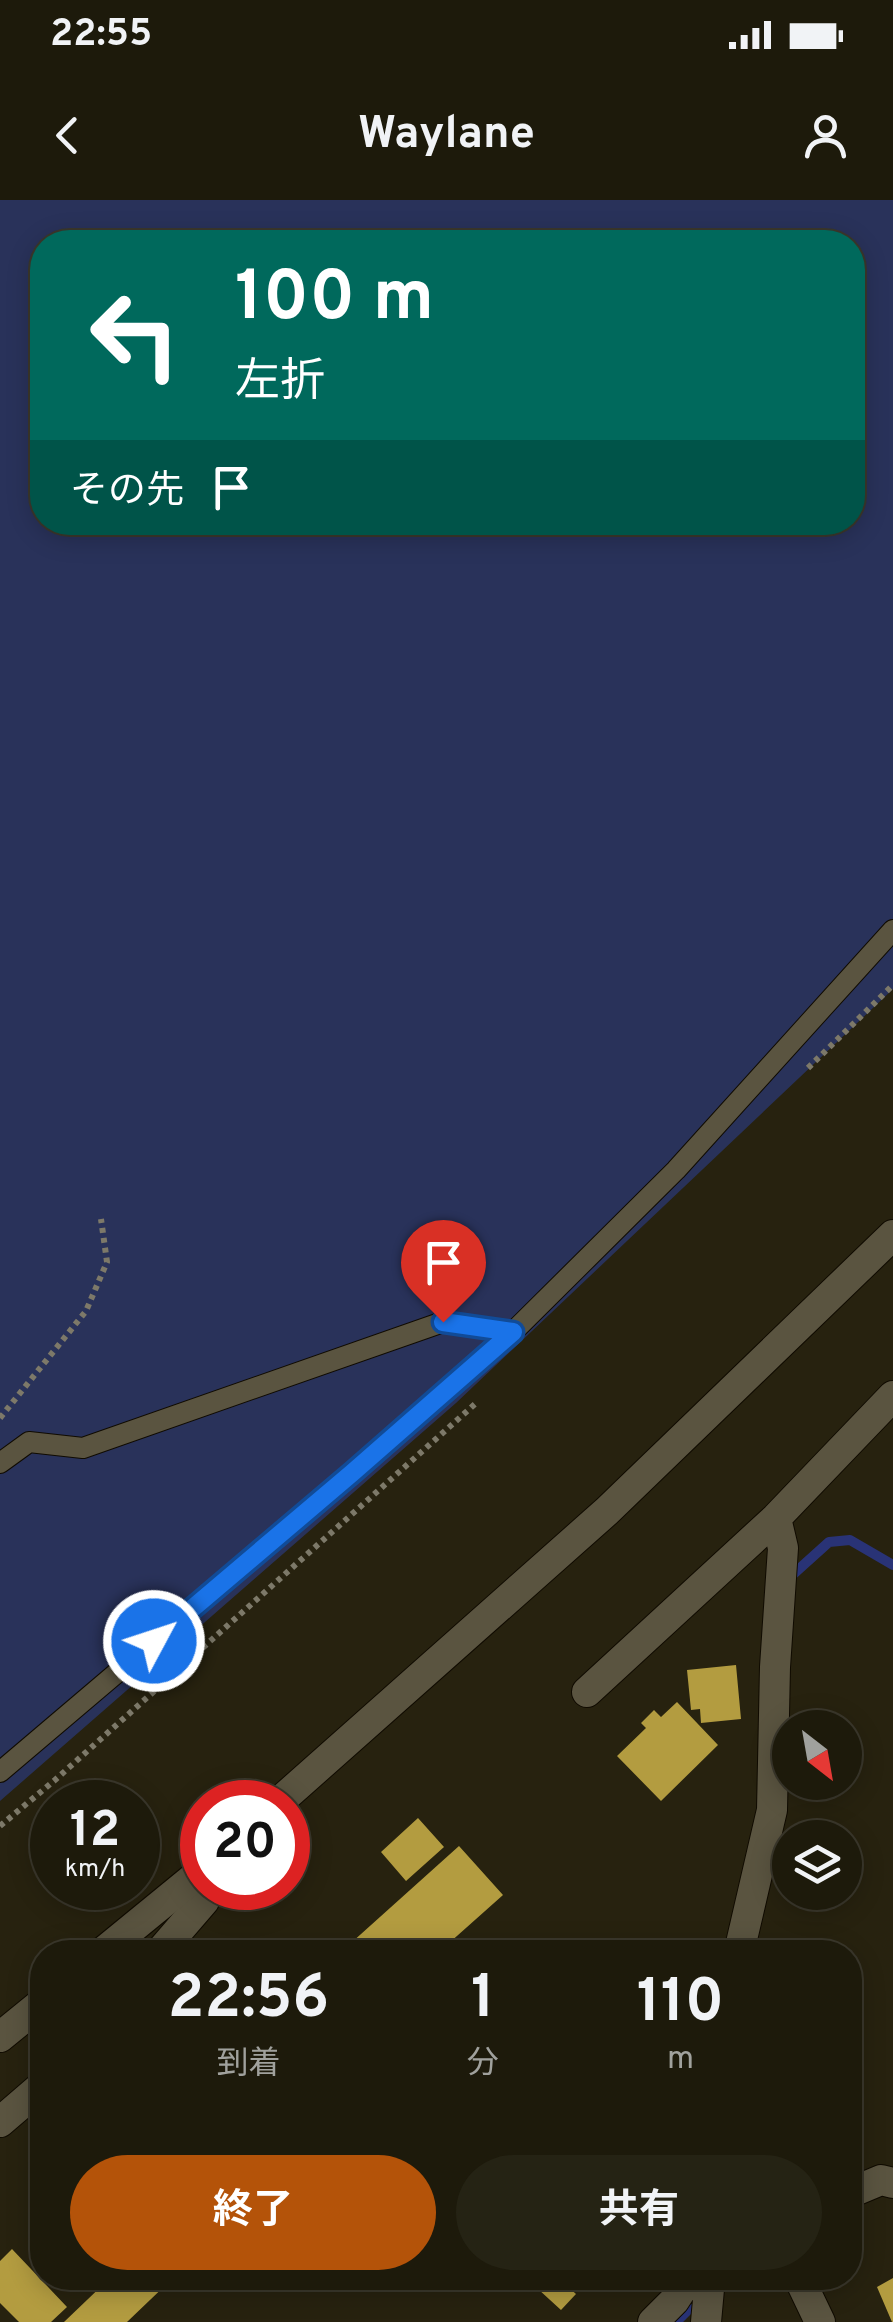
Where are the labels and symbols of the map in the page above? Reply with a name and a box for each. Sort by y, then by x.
pin [401,1220,486,1323]
position arrow [102,1589,206,1693]
north arrow [772,1710,862,1800]
speed limit sign: 20 [180,1780,310,1910]

